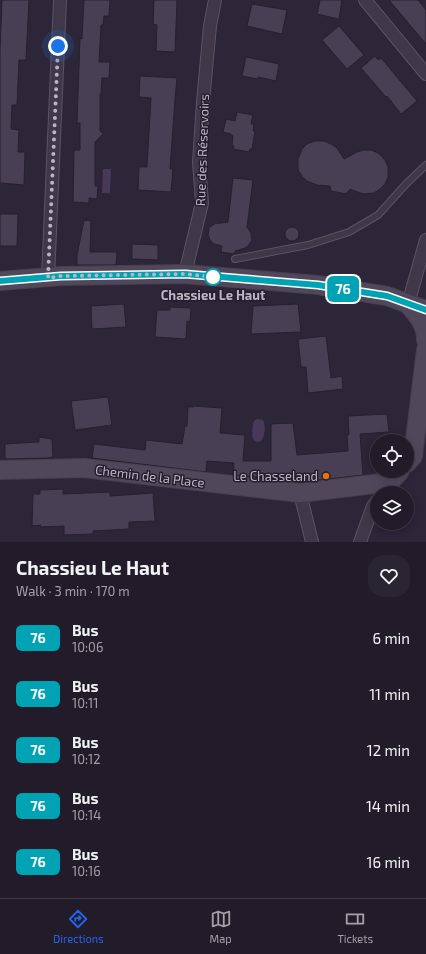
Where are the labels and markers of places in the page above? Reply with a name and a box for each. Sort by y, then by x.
marker: Chassieu Le Haut [204,268,222,286]
place label: Chassieu Le Haut [161,287,266,303]
place label: Le Chasseland [233,468,318,484]
marker: Le Chasseland [321,471,331,481]

